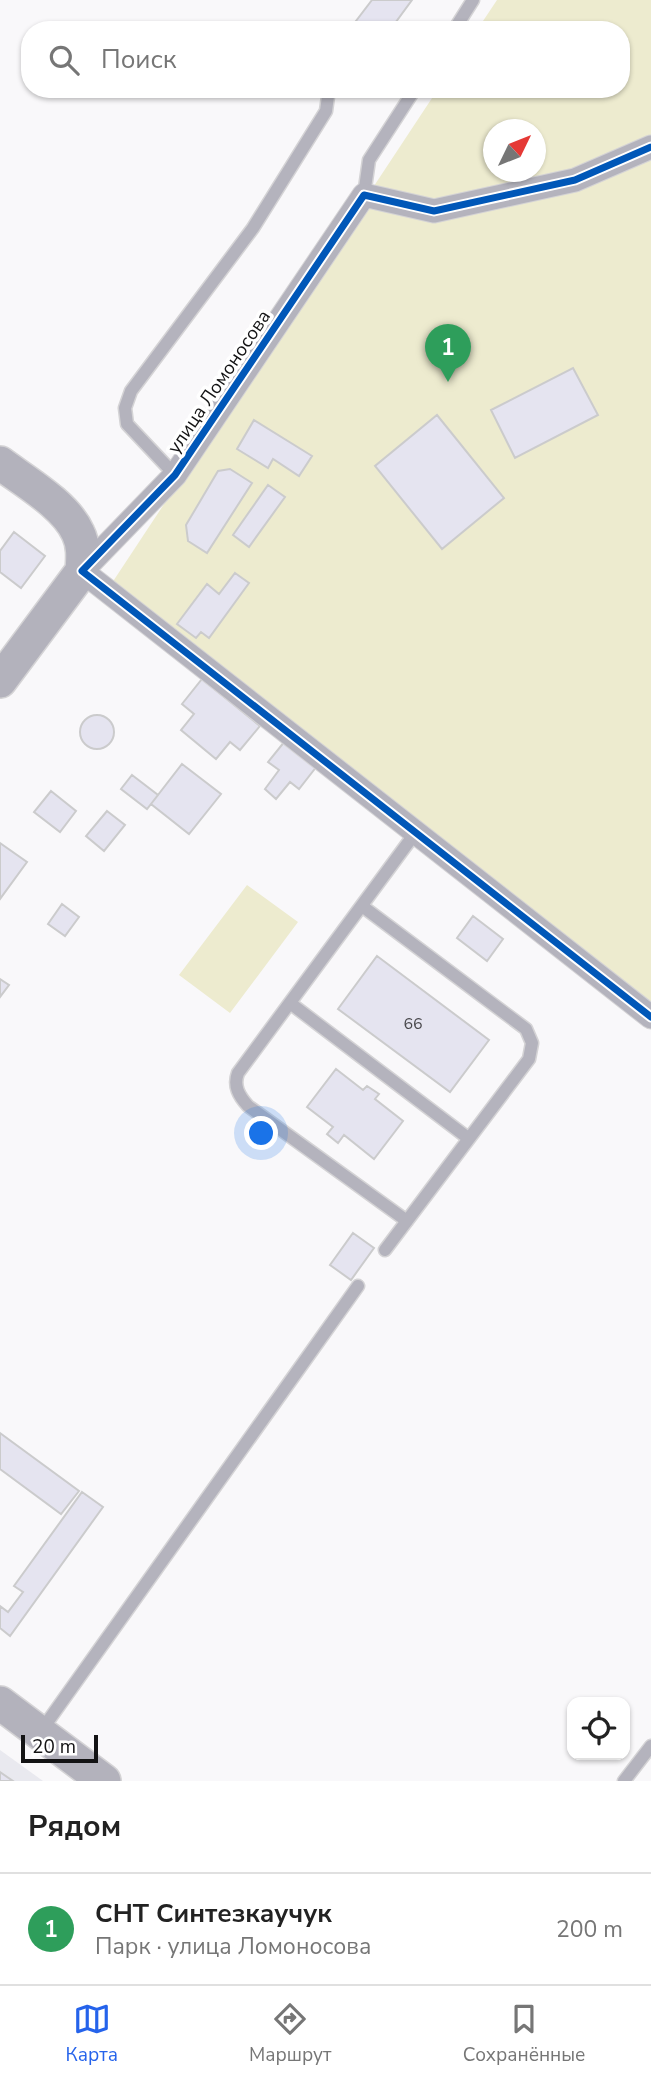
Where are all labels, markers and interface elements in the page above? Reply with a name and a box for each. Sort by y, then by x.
search box [21,21,630,98]
icon: search [45,41,83,79]
text: Поиск [101,42,177,77]
north arrow [483,119,546,182]
street label: улица Ломоносова [161,305,277,459]
pin: 1 [425,324,471,382]
house number: 66 [403,1013,423,1035]
your location [244,1116,278,1150]
map controls [567,1697,630,1760]
button: locate [567,1697,630,1760]
scale bar [21,1732,98,1764]
text: 20 m [32,1734,76,1760]
text: Рядом [28,1806,121,1847]
text: СНТ Синтезкаучук [95,1896,332,1931]
text: 1 [44,1914,58,1945]
text: 200 m [556,1914,623,1945]
text: Парк · улица Ломоносова [95,1931,371,1962]
tab: Карта [66,2000,118,2068]
tab: Маршрут [249,2000,332,2068]
tab: Сохранённые [463,2000,585,2068]

